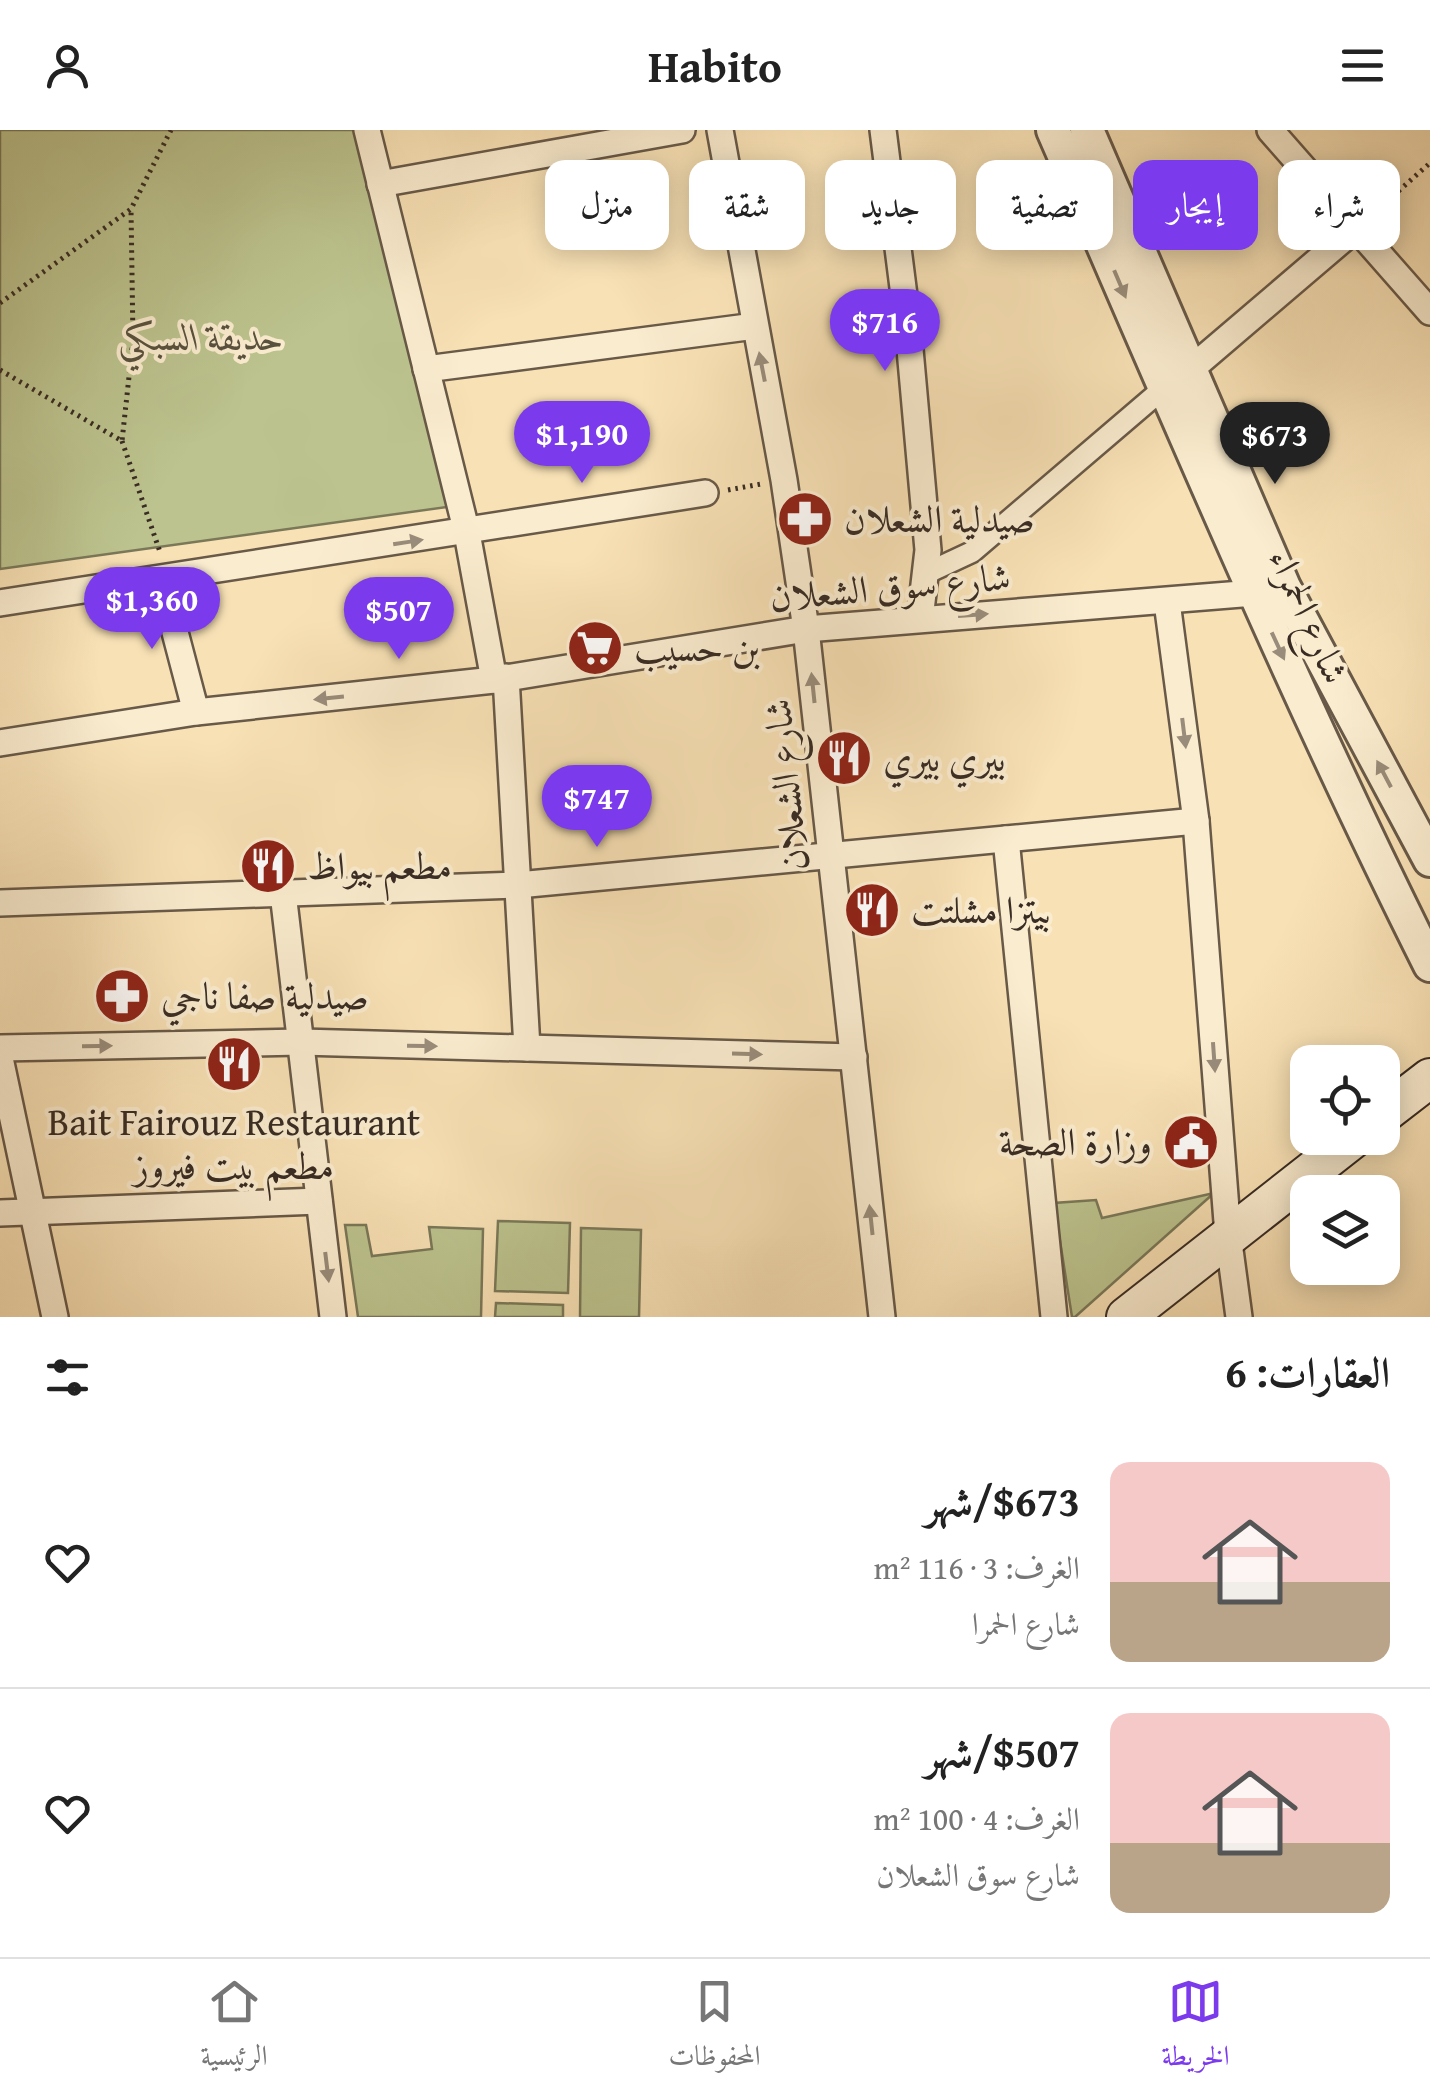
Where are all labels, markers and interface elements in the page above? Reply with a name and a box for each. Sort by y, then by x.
text: Habito [648,33,782,98]
icon: person [40,38,95,93]
icon: menu [1335,38,1390,93]
chip: منزل [545,160,669,250]
chip: شقة [689,160,805,250]
chip: جديد [825,160,956,250]
chip: تصفية [976,160,1113,250]
chip: إيجار [1133,160,1258,250]
chip: شراء [1278,160,1400,250]
one-way arrow [1112,269,1128,299]
pin: $716 [826,289,944,374]
text: $716 [852,298,918,345]
park label: حديقة السبكي [118,308,284,372]
one-way arrow [754,352,770,383]
pin: $1,190 [501,401,663,486]
pin: $673 [1216,402,1334,487]
text: $1,190 [536,410,628,457]
text: $673 [1242,411,1308,458]
pharmacy icon: صيدلية الشعلان [775,489,835,549]
place label: صيدلية الشعلان [844,490,1035,546]
one-way arrow [393,533,424,549]
street label: شارع الحمراء [1252,539,1365,694]
street label: شارع سوق الشعلان [767,548,1013,628]
pin: $1,360 [71,567,233,652]
text: $1,360 [106,576,198,623]
pin: $507 [340,577,458,662]
text: $507 [366,586,432,633]
one-way arrow [958,607,989,623]
supermarket icon: بن حسيب [565,618,625,678]
place label: بن حسيب [634,619,760,675]
one-way arrow [1270,631,1286,661]
one-way arrow [805,672,821,704]
one-way arrow [312,690,344,706]
street label: شارع الشعلان [748,696,826,874]
one-way arrow [1177,718,1193,749]
restaurant icon: بيري بيري [814,728,874,788]
place label: بيري بيري [883,729,1006,789]
one-way arrow [1376,759,1393,788]
pin: $747 [538,765,656,850]
text: $747 [564,774,630,821]
restaurant icon: مطعم بيواظ [238,836,298,896]
place label: مطعم بيواظ [307,837,452,902]
restaurant icon: بيتزا مشلتت [842,880,902,940]
place label: بيتزا مشلتت [911,881,1051,937]
pharmacy icon: صيدلية صفا ناجي [92,966,152,1026]
place label: صيدلية صفا ناجي [161,967,369,1027]
restaurant icon: Bait Fairouz Restaurant مطعم بيت فيروز [204,1034,264,1094]
one-way arrow [82,1038,114,1054]
one-way arrow [407,1038,439,1054]
one-way arrow [1207,1041,1223,1073]
map controls [1290,1045,1400,1285]
button: locate [1290,1045,1400,1155]
one-way arrow [732,1047,764,1063]
place label: Bait Fairouz Restaurant مطعم بيت فيروز [48,1093,420,1202]
public building icon: وزارة الصحة [1161,1112,1221,1172]
place label: وزارة الصحة [999,1113,1152,1169]
button: layers [1290,1175,1400,1285]
one-way arrow [863,1204,879,1235]
one-way arrow [319,1252,335,1284]
text: العقارات: 6 [1225,1341,1390,1402]
icon: filters [40,1350,95,1405]
text: $673/شهر [925,1470,1080,1531]
icon: home [1190,1502,1310,1622]
icon: heart [40,1535,95,1590]
text: الغرف: 3 · 116 m² [873,1544,1080,1591]
text: شارع الحمرا [972,1600,1080,1647]
text: $507/شهر [925,1721,1080,1782]
icon: home [1190,1753,1310,1873]
icon: heart [40,1786,95,1841]
text: الغرف: 4 · 100 m² [873,1795,1080,1842]
text: شارع سوق الشعلان [876,1851,1080,1898]
tab: الرئيسية [200,1974,268,2083]
tab: المحفوظات [668,1974,761,2083]
tab: الخريطة [1161,1974,1230,2083]

